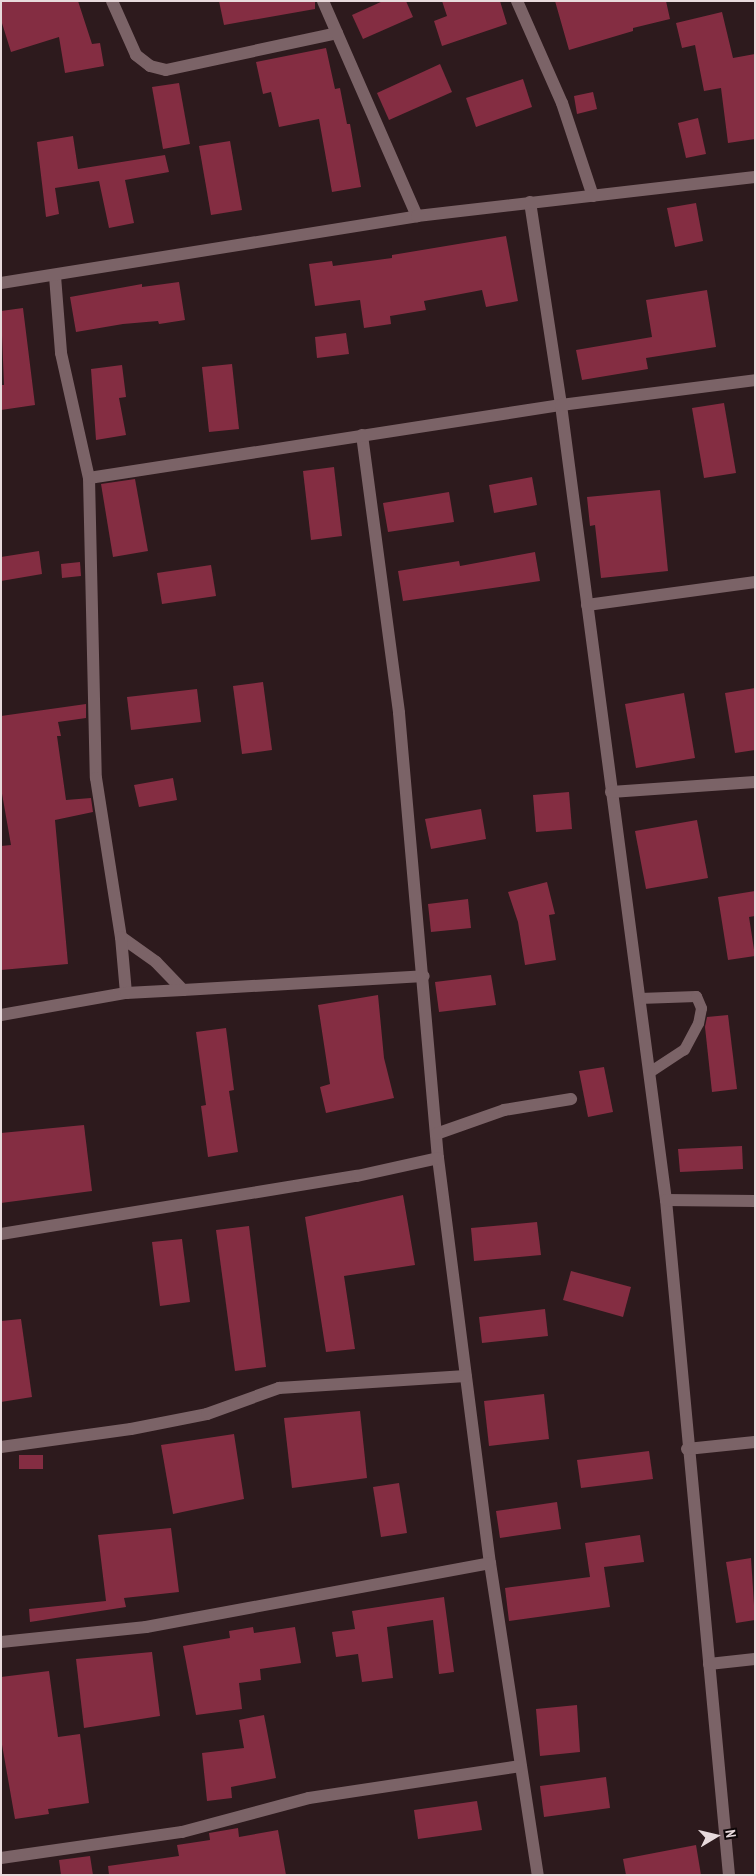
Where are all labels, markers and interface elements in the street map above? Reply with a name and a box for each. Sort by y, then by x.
north arrow [691,1811,741,1861]
text: N [721,1829,740,1839]

